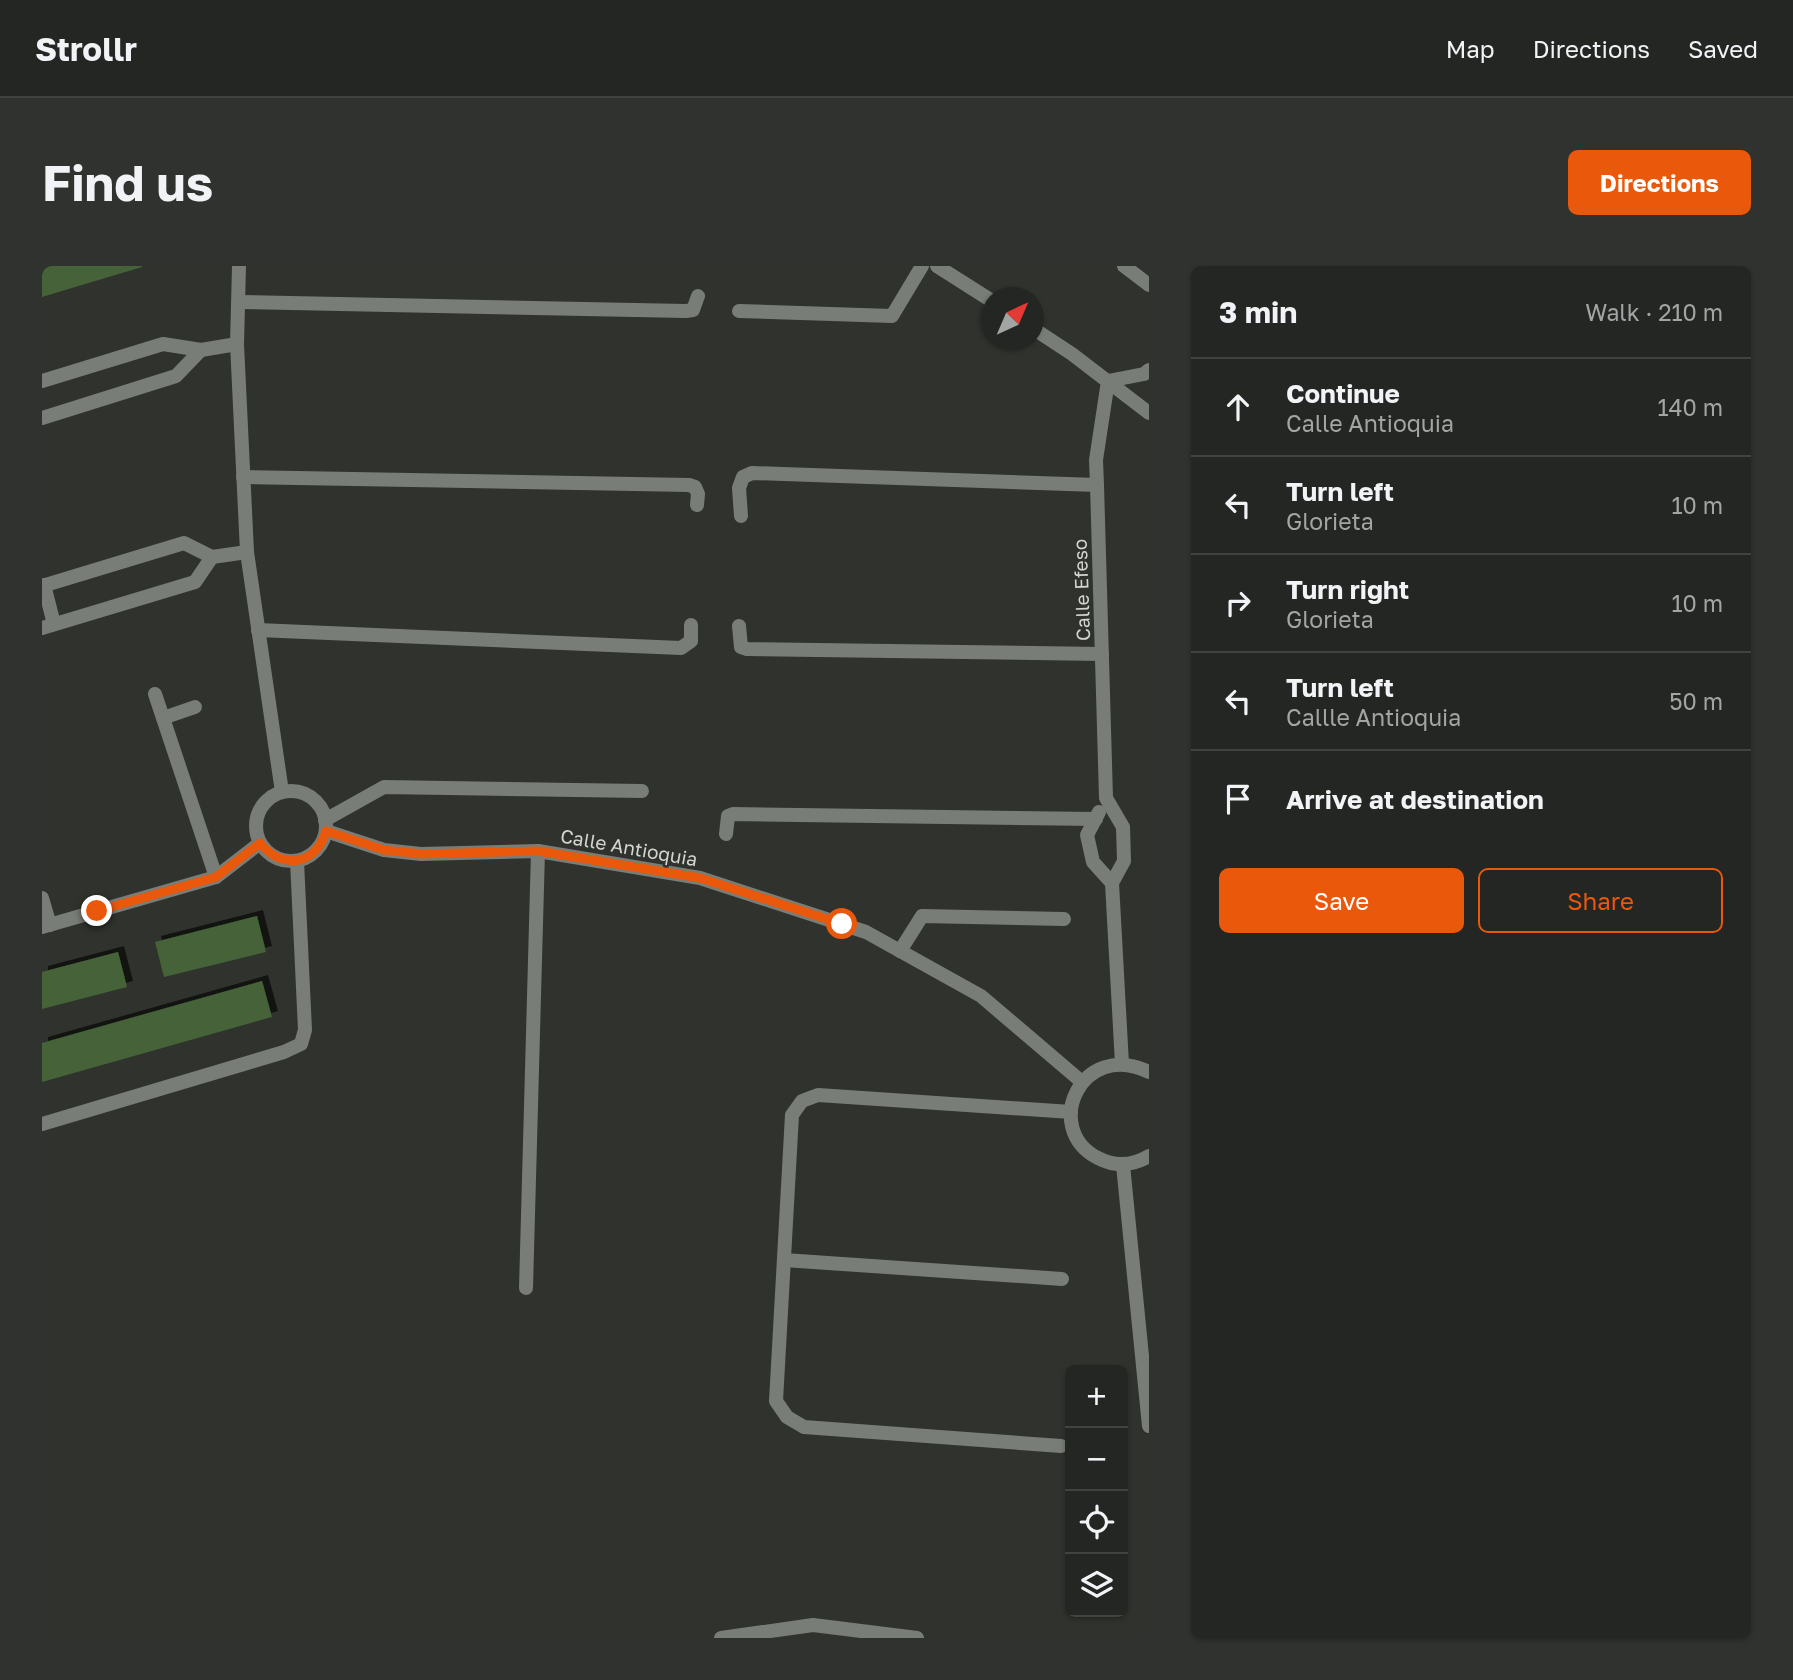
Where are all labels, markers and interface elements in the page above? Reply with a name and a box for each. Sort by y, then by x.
text: Strollr [35,29,137,68]
text: Map [1446,34,1495,63]
text: Directions [1533,34,1650,63]
text: Saved [1688,34,1758,63]
button: Directions [1568,150,1751,215]
text: Find us [42,153,213,212]
north arrow [981,287,1044,350]
text: 3 min [1219,294,1297,330]
text: Walk · 210 m [1585,298,1723,326]
text: Continue [1286,378,1400,409]
icon: ahead [1219,388,1257,426]
text: 140 m [1657,393,1723,421]
text: Calle Antioquia [1286,409,1454,437]
text: Turn left [1286,476,1394,507]
icon: left [1219,486,1257,524]
text: 10 m [1671,491,1723,519]
text: Glorieta [1286,507,1374,535]
street label: Calle Efeso [1068,539,1094,641]
text: Turn right [1286,574,1409,605]
icon: right [1219,584,1257,622]
text: 10 m [1671,589,1723,617]
text: Glorieta [1286,605,1374,633]
text: Turn left [1286,672,1394,703]
icon: left [1219,682,1257,720]
text: 50 m [1669,687,1723,715]
text: Callle Antioquia [1286,703,1461,731]
icon: arrive [1219,780,1257,818]
text: Arrive at destination [1286,784,1544,815]
street label: Calle Antioquia [559,824,699,870]
button: Save [1219,868,1464,933]
button: Share [1478,868,1723,933]
route end [81,895,112,926]
route start [826,908,857,939]
map controls [1065,1365,1128,1617]
button: + [1065,1365,1128,1428]
button: − [1065,1428,1128,1491]
button: locate [1065,1491,1128,1554]
button: layers [1065,1554,1128,1617]

